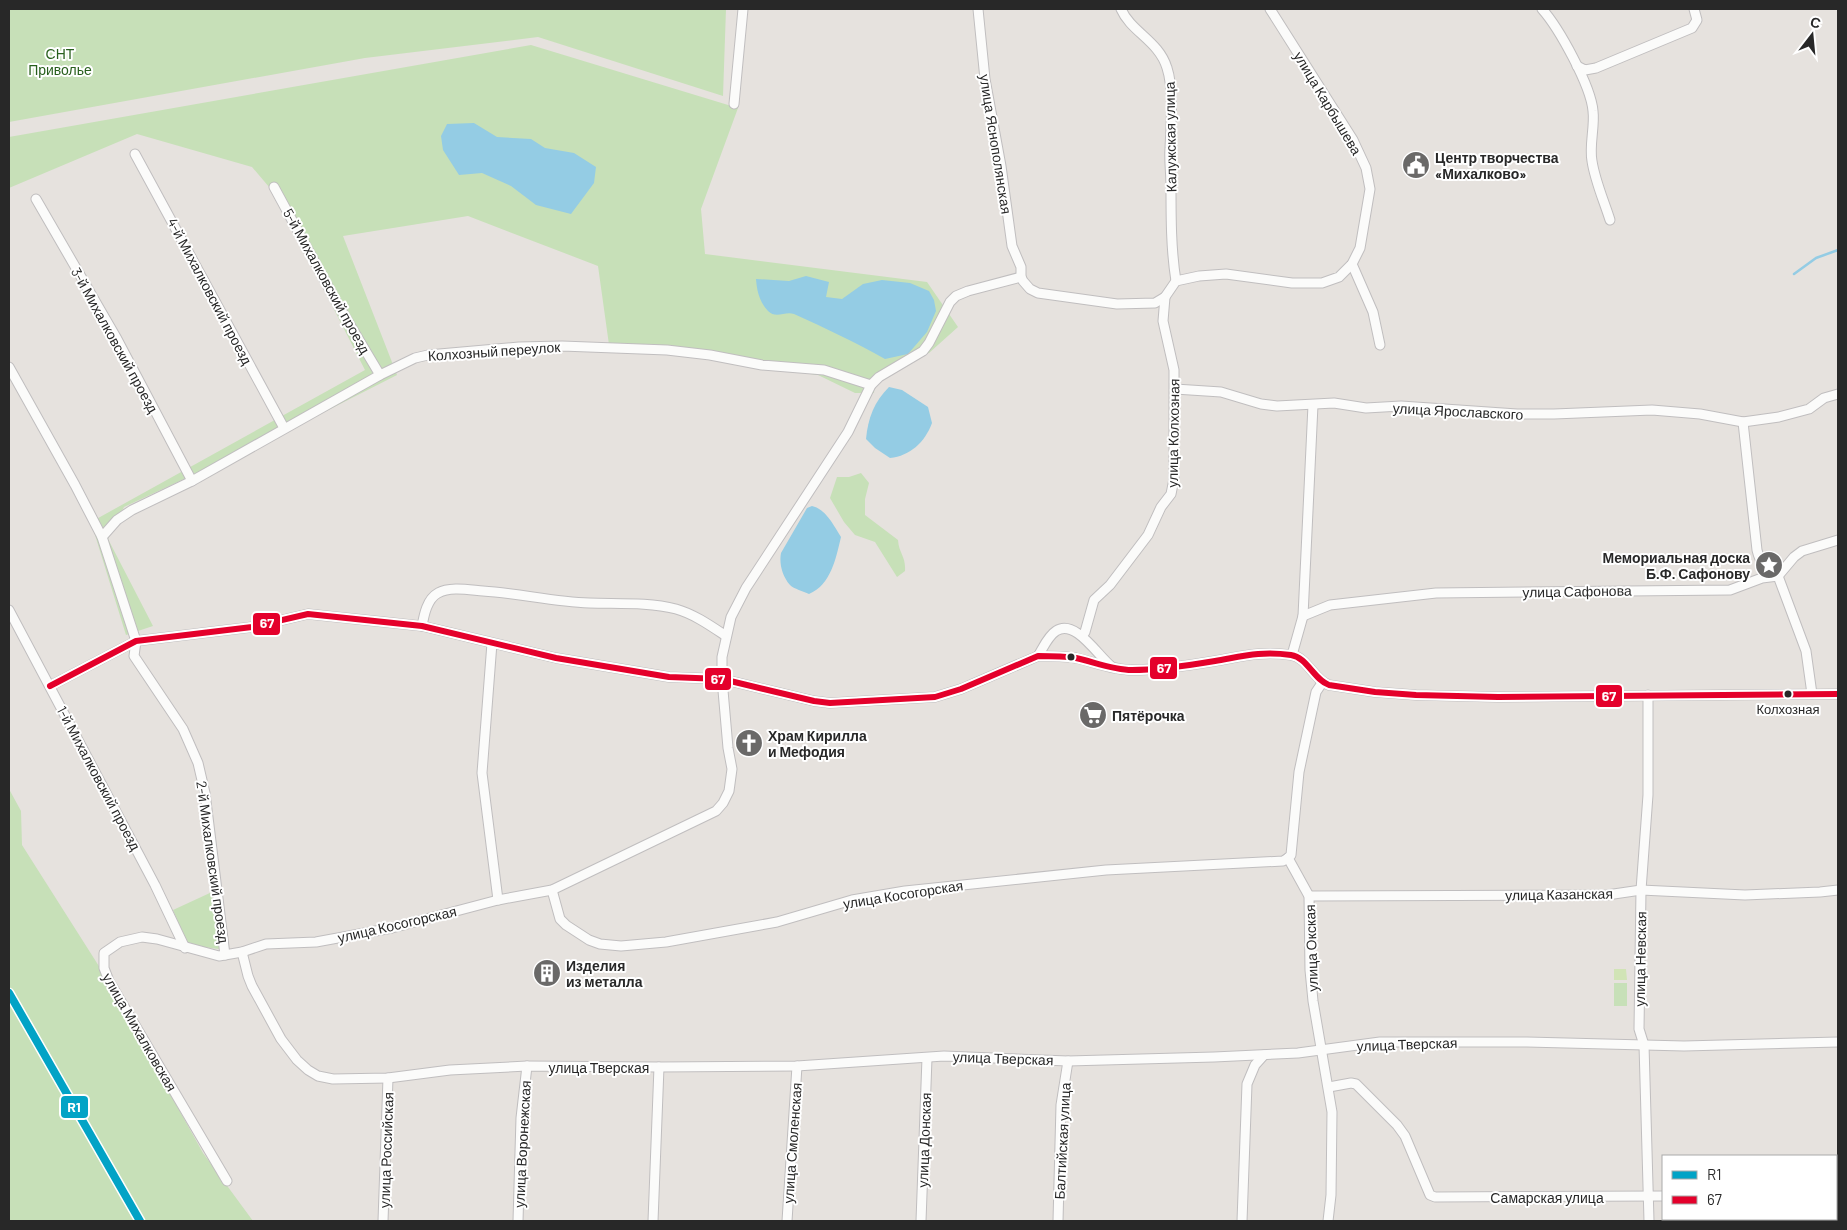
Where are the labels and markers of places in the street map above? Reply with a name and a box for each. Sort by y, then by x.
place label: Центр творчества «Михалково» [1435,149,1559,182]
public building icon: Центр творчества «Михалково» [1401,150,1431,180]
place label: Мемориальная доска Б.Ф. Сафонову [1603,549,1750,582]
place icon: Мемориальная доска Б.Ф. Сафонову [1754,550,1784,580]
unlabelled marker [1066,652,1076,662]
marker: Колхозная [1783,689,1793,699]
supermarket icon: Пятёрочка [1078,700,1108,730]
place label: Колхозная [1757,701,1819,717]
place label: Пятёрочка [1112,707,1185,724]
place label: Храм Кирилла и Мефодия [768,727,867,760]
church icon: Храм Кирилла и Мефодия [734,728,764,758]
place label: Изделия из металла [566,957,643,990]
building icon: Изделия из металла [532,958,562,988]

